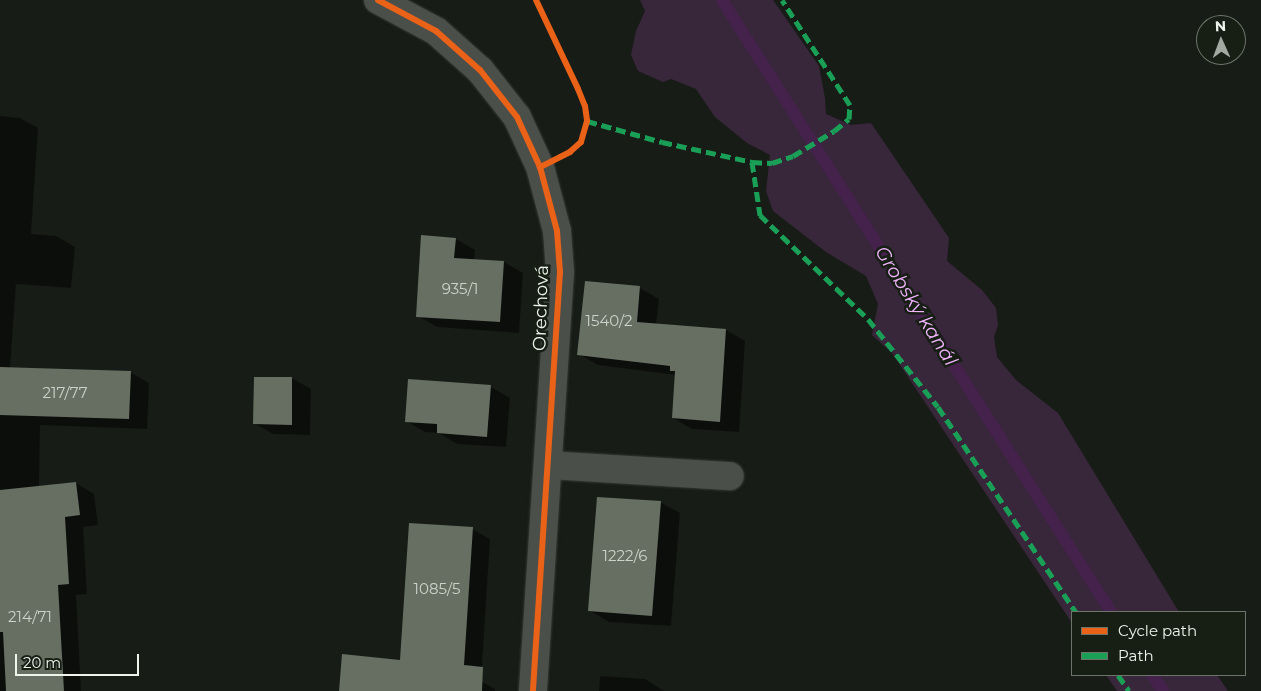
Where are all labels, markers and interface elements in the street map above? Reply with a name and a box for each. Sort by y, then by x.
north arrow [1196,15,1246,65]
text: N [1215,17,1226,35]
water label: Grobský kanál [870,242,962,370]
street label: Orechová [529,265,553,351]
house number: 935/1 [442,280,478,298]
house number: 1540/2 [586,312,632,330]
house number: 217/77 [42,384,88,402]
house number: 1222/6 [603,547,647,565]
house number: 1085/5 [414,580,460,598]
house number: 214/71 [8,608,52,626]
legend [1071,611,1246,676]
text: Cycle path [1118,621,1197,640]
scale bar [18,644,141,676]
text: Path [1118,646,1154,665]
text: 20 m [23,653,61,672]

